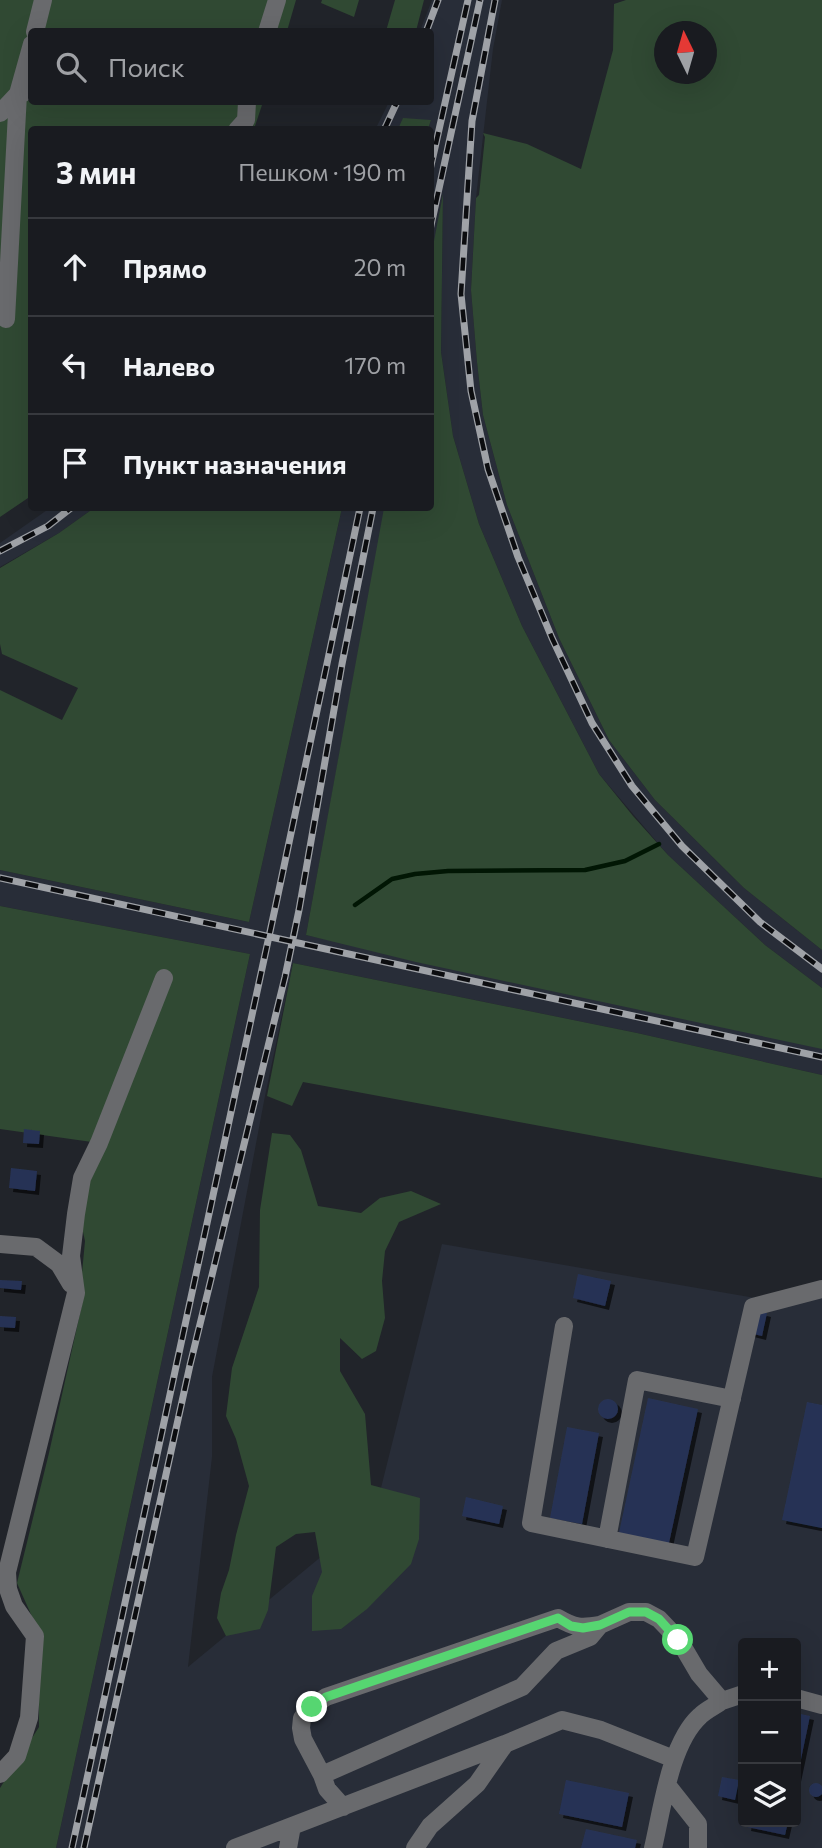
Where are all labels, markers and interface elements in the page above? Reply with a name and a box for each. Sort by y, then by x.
north arrow [654,21,717,84]
search box [28,28,434,105]
icon: search [52,48,90,86]
text: Поиск [108,51,185,82]
text: 3 мин [56,153,136,190]
text: Пешком · 190 m [238,158,406,186]
icon: ahead [56,248,94,286]
text: Прямо [123,252,207,283]
text: 20 m [354,253,406,281]
icon: left [56,346,94,384]
text: Налево [123,350,215,381]
text: 170 m [345,351,406,379]
icon: arrive [56,444,94,482]
text: Пункт назначения [123,448,347,479]
route start [662,1624,693,1655]
map controls [738,1638,801,1827]
button: + [738,1638,801,1701]
route end [296,1691,327,1722]
button: − [738,1701,801,1764]
button: layers [738,1764,801,1827]

